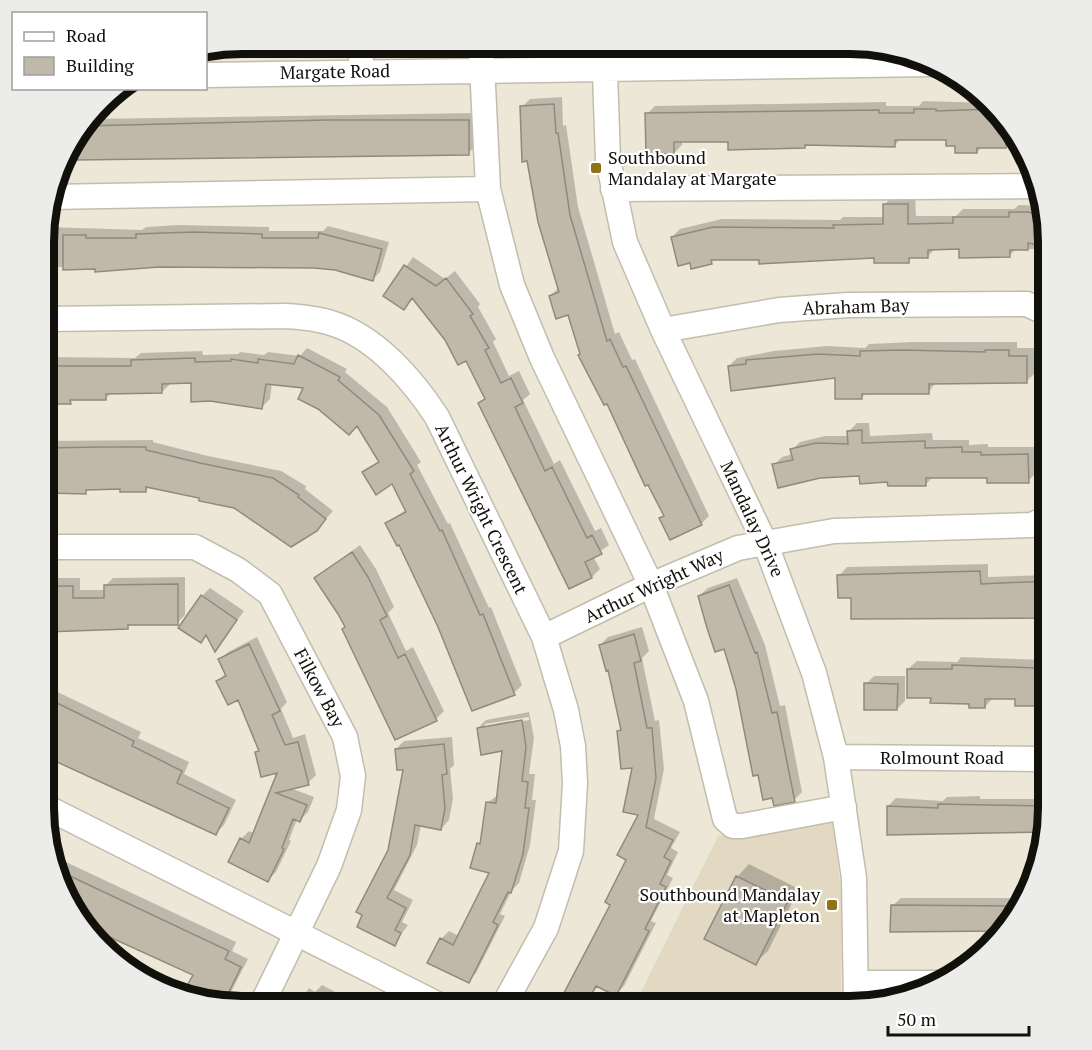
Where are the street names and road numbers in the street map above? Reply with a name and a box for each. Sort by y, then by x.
street label: Margate Road [280,58,390,84]
street label: Abraham Bay [802,292,911,320]
street label: Arthur Wright Crescent [430,419,534,598]
street label: Mandalay Drive [716,457,790,580]
street label: Arthur Wright Way [580,542,728,628]
street label: Filkow Bay [289,644,351,732]
street label: Rolmount Road [880,745,1004,769]

